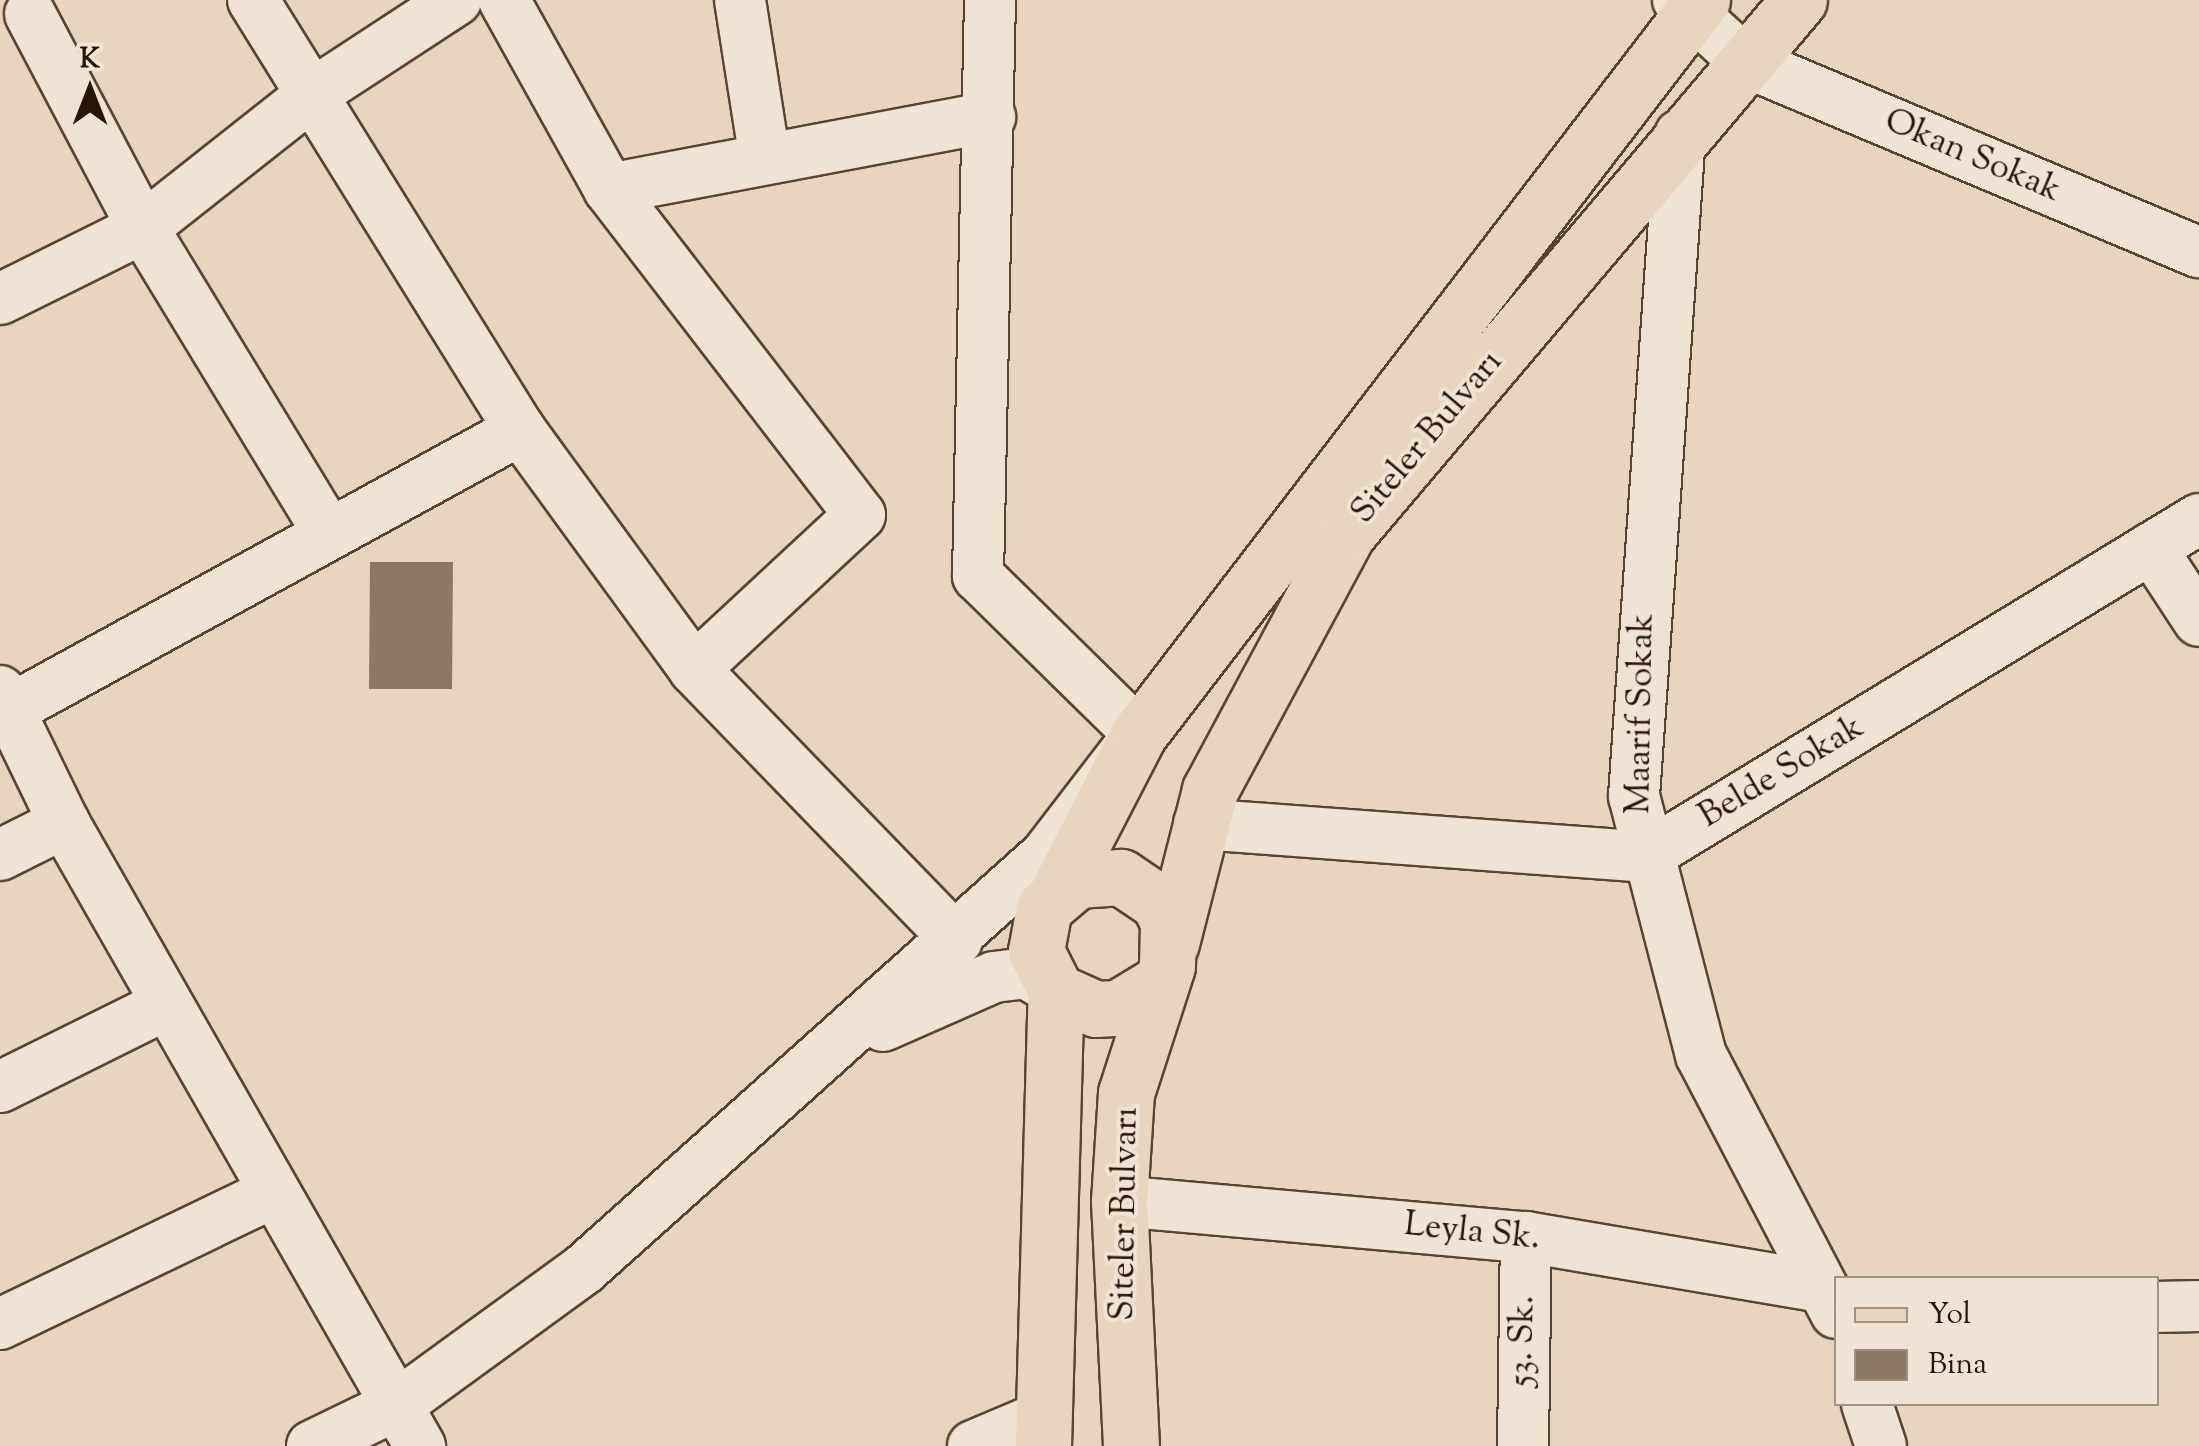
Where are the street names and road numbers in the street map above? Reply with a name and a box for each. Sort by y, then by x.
street label: Okan Sokak [1878,101,2066,213]
street label: Siteler Bulvarı [1343,343,1513,533]
street label: Maarif Sokak [1619,613,1665,815]
street label: Belde Sokak [1692,707,1872,839]
street label: Siteler Bulvarı [1103,1107,1149,1321]
street label: Leyla Sk. [1402,1205,1542,1261]
street label: 53. Sk. [1502,1295,1546,1387]

